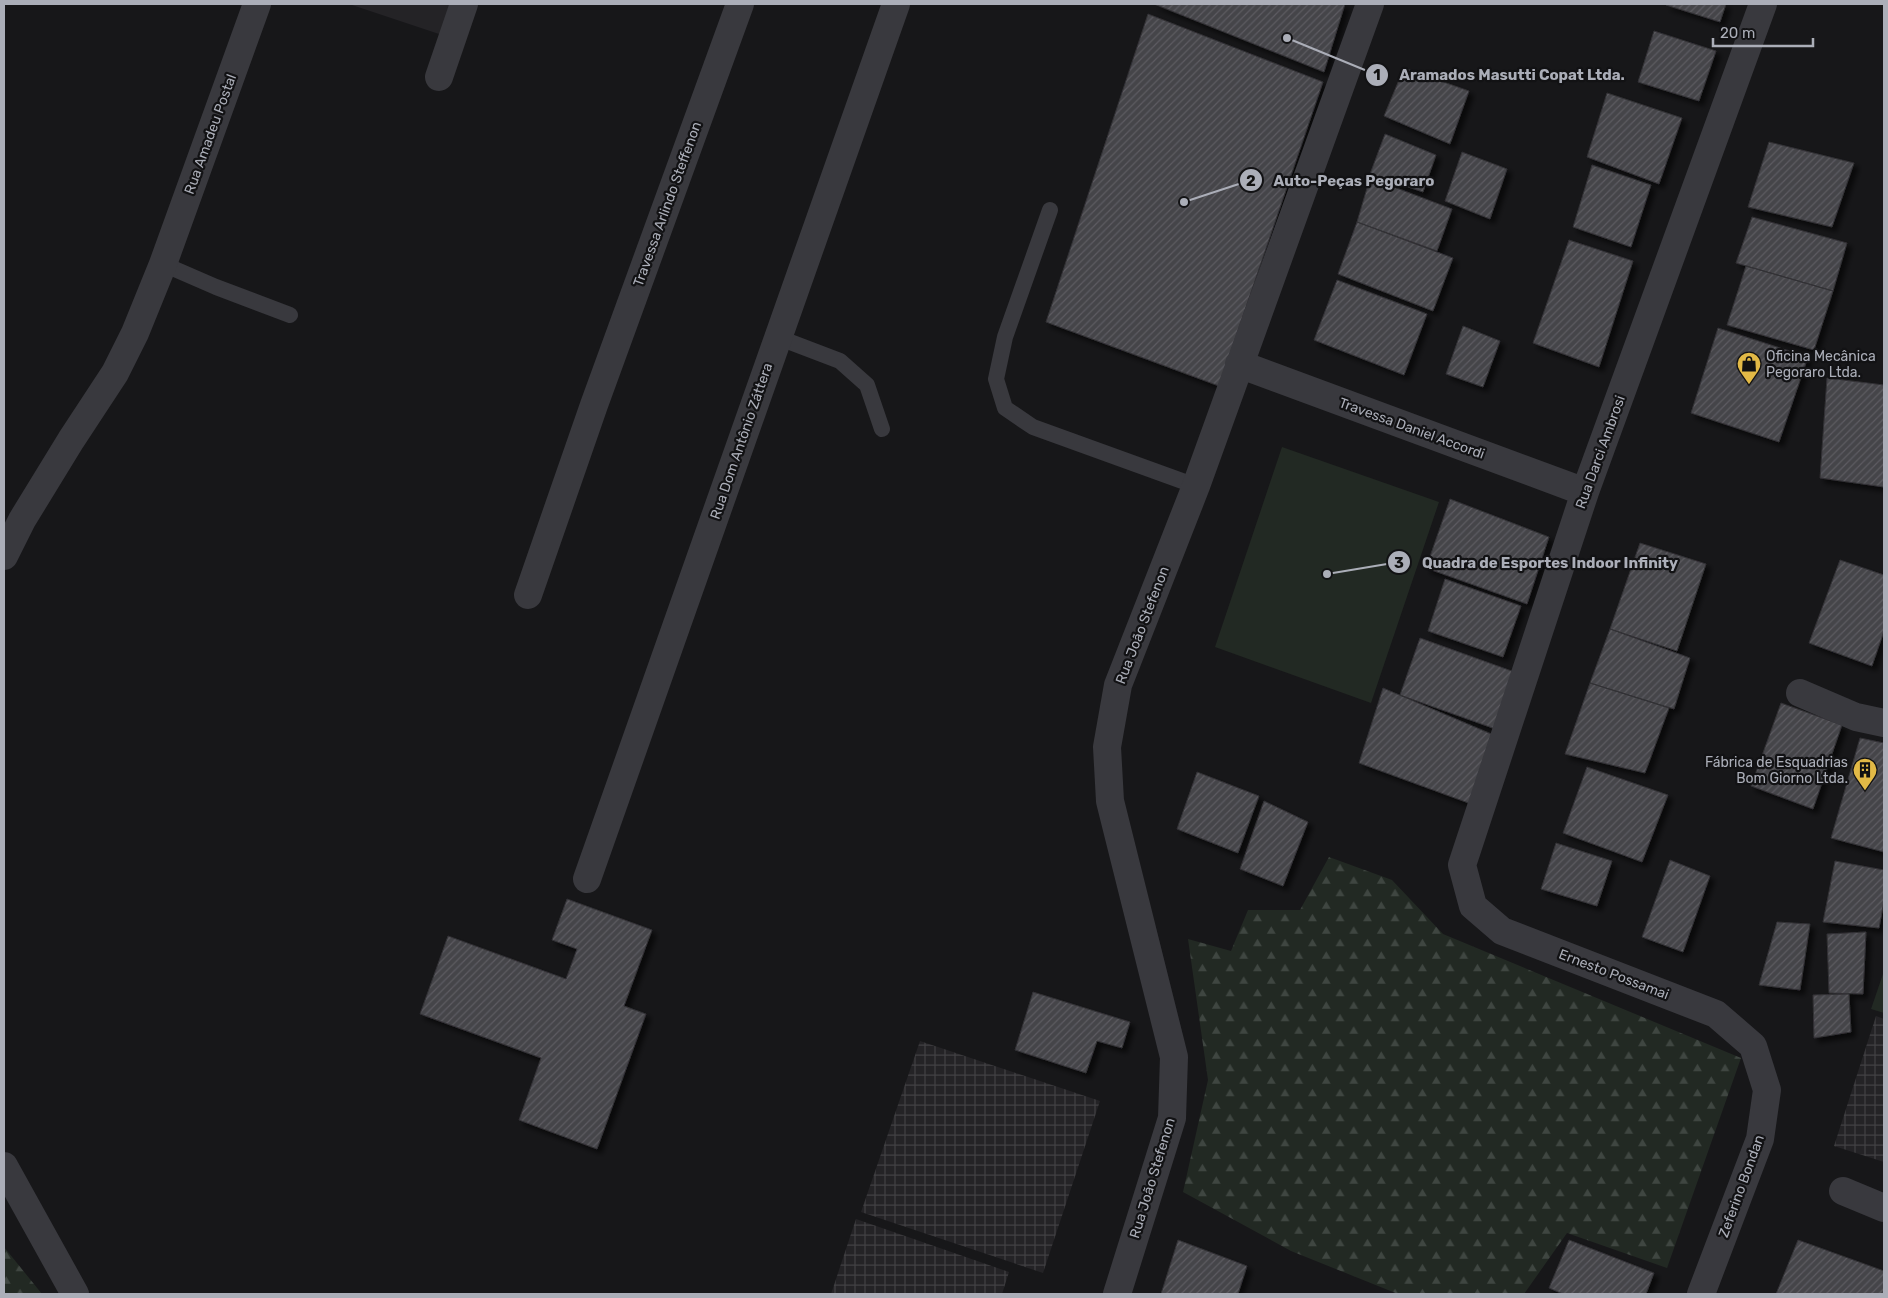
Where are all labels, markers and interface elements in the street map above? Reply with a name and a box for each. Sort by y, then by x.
scale bar [1713,15,1813,47]
text: 20 m [1720,24,1755,42]
callout: Aramados Masutti Copat Ltda. [1364,60,1635,90]
text: 1 [1373,66,1381,84]
text: Aramados Masutti Copat Ltda. [1399,66,1625,84]
street label: Rua Amadeu Postal [181,72,240,197]
street label: Travessa Arlindo Steffenon [630,119,705,289]
callout: Auto-Peças Pegoraro [1239,165,1444,195]
text: 2 [1246,172,1256,190]
text: Auto-Peças Pegoraro [1274,172,1434,190]
place label: Oficina Mecânica Pegoraro Ltda. [1766,348,1876,381]
shop icon: Oficina Mecânica Pegoraro Ltda. [1736,351,1762,385]
street label: Rua Dom Antônio Záttera [707,361,776,522]
street label: Rua Darci Ambrosi [1572,393,1629,511]
street label: Travessa Daniel Accordi [1337,394,1487,463]
callout: Quadra de Esportes Indoor Infinity [1387,547,1688,577]
text: 3 [1394,554,1404,572]
text: Quadra de Esportes Indoor Infinity [1422,554,1678,572]
street label: Rua João Stefenon [1112,564,1173,687]
place label: Fábrica de Esquadrias Bom Giorno Ltda. [1705,754,1848,787]
building icon: Fábrica de Esquadrias Bom Giorno Ltda. [1852,757,1878,791]
street label: Ernesto Possamai [1556,946,1671,1003]
street label: Rua João Stefenon [1126,1116,1179,1240]
street label: Zeferino Bondan [1715,1132,1768,1240]

